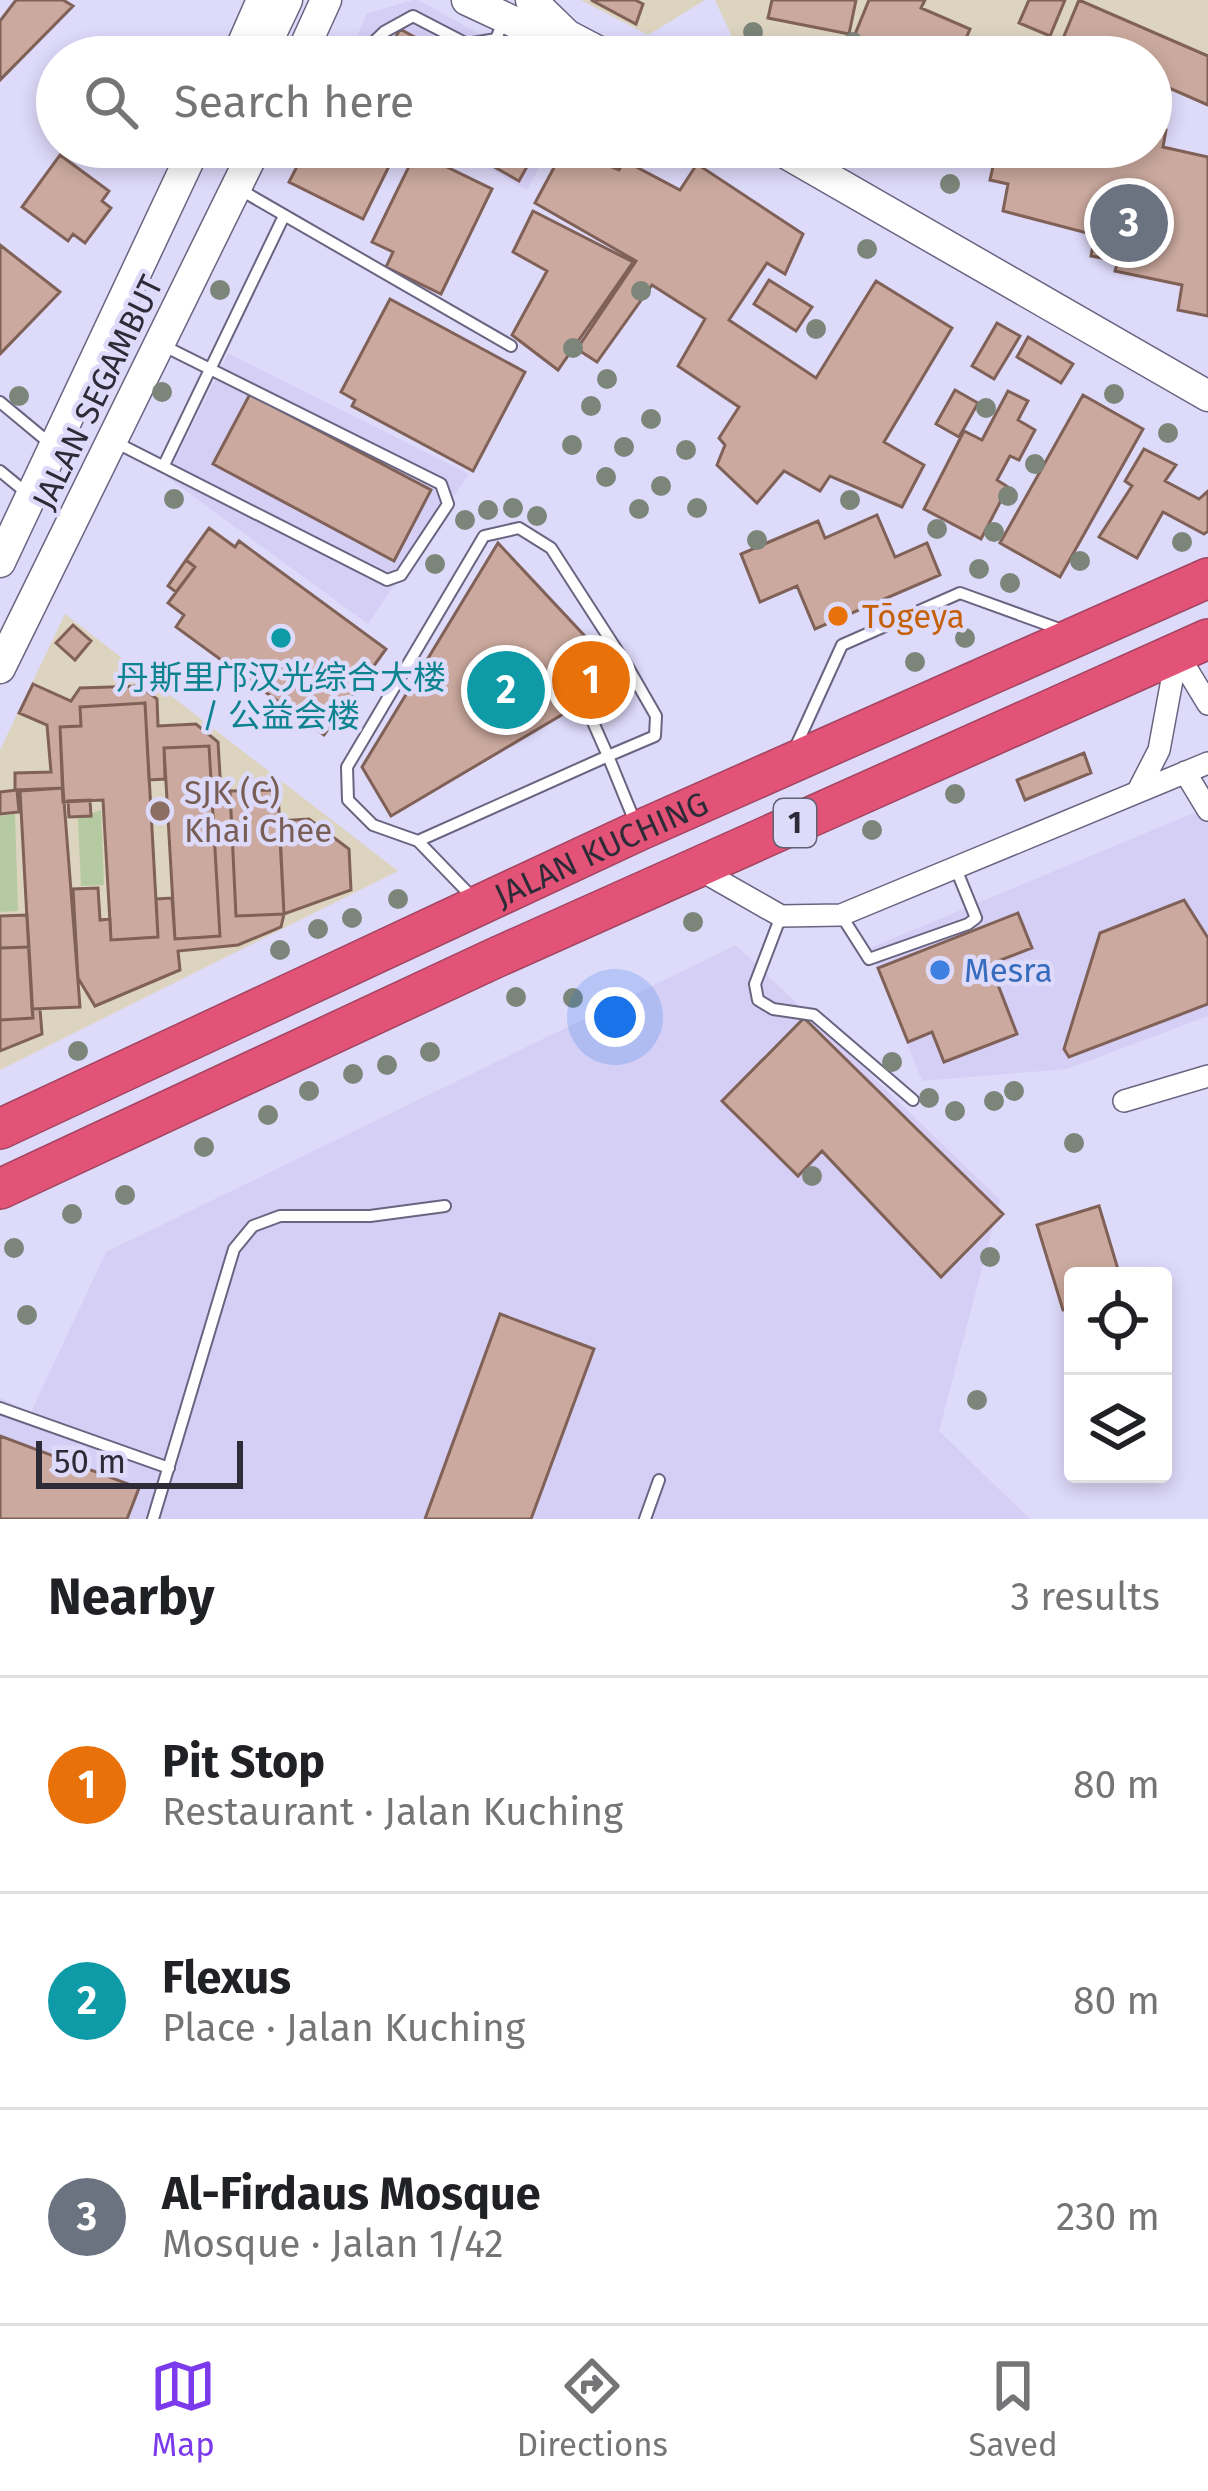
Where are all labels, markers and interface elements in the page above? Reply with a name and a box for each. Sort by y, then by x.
search box [36,36,1172,168]
icon: search [78,69,144,135]
text: Search here [174,75,414,129]
pin: 3 [1090,178,1168,268]
street label: JALAN SEGAMBUT [24,269,172,516]
place label: Tōgeya [862,597,965,637]
marker: Tōgeya [825,603,851,629]
marker: 丹斯里邝汉光综合大楼 / 公益会楼 [268,625,294,651]
pin: 1 [552,635,630,725]
pin: 2 [467,645,545,735]
place label: 丹斯里邝汉光综合大楼 / 公益会楼 [116,658,446,736]
place label: SJK (C) Khai Chee [184,773,332,851]
street label: JALAN KUCHING [488,784,714,916]
marker: SJK (C) Khai Chee [147,798,173,824]
road number: 1 [774,799,816,847]
place label: Mesra [964,951,1053,991]
marker: Mesra [927,957,953,983]
your location [585,987,645,1047]
map controls [1064,1267,1172,1483]
button: locate [1064,1267,1172,1375]
button: layers [1064,1375,1172,1483]
scale bar [36,1435,243,1488]
text: 50 m [54,1442,126,1482]
text: Nearby [48,1566,214,1628]
text: 3 results [1010,1574,1160,1620]
text: Pit Stop [162,1735,325,1789]
text: 1 [78,1762,96,1808]
text: 80 m [1073,1762,1160,1808]
text: Restaurant · Jalan Kuching [162,1789,623,1835]
text: Flexus [162,1951,291,2005]
text: 2 [77,1978,97,2024]
text: 80 m [1073,1978,1160,2024]
text: Place · Jalan Kuching [162,2005,525,2051]
text: Al-Firdaus Mosque [162,2167,541,2221]
text: 3 [77,2194,97,2240]
text: 230 m [1056,2194,1160,2240]
text: Mosque · Jalan 1/42 [162,2221,503,2267]
tab: Map [150,2353,216,2465]
tab: Directions [517,2353,668,2465]
tab: Saved [968,2353,1058,2465]

